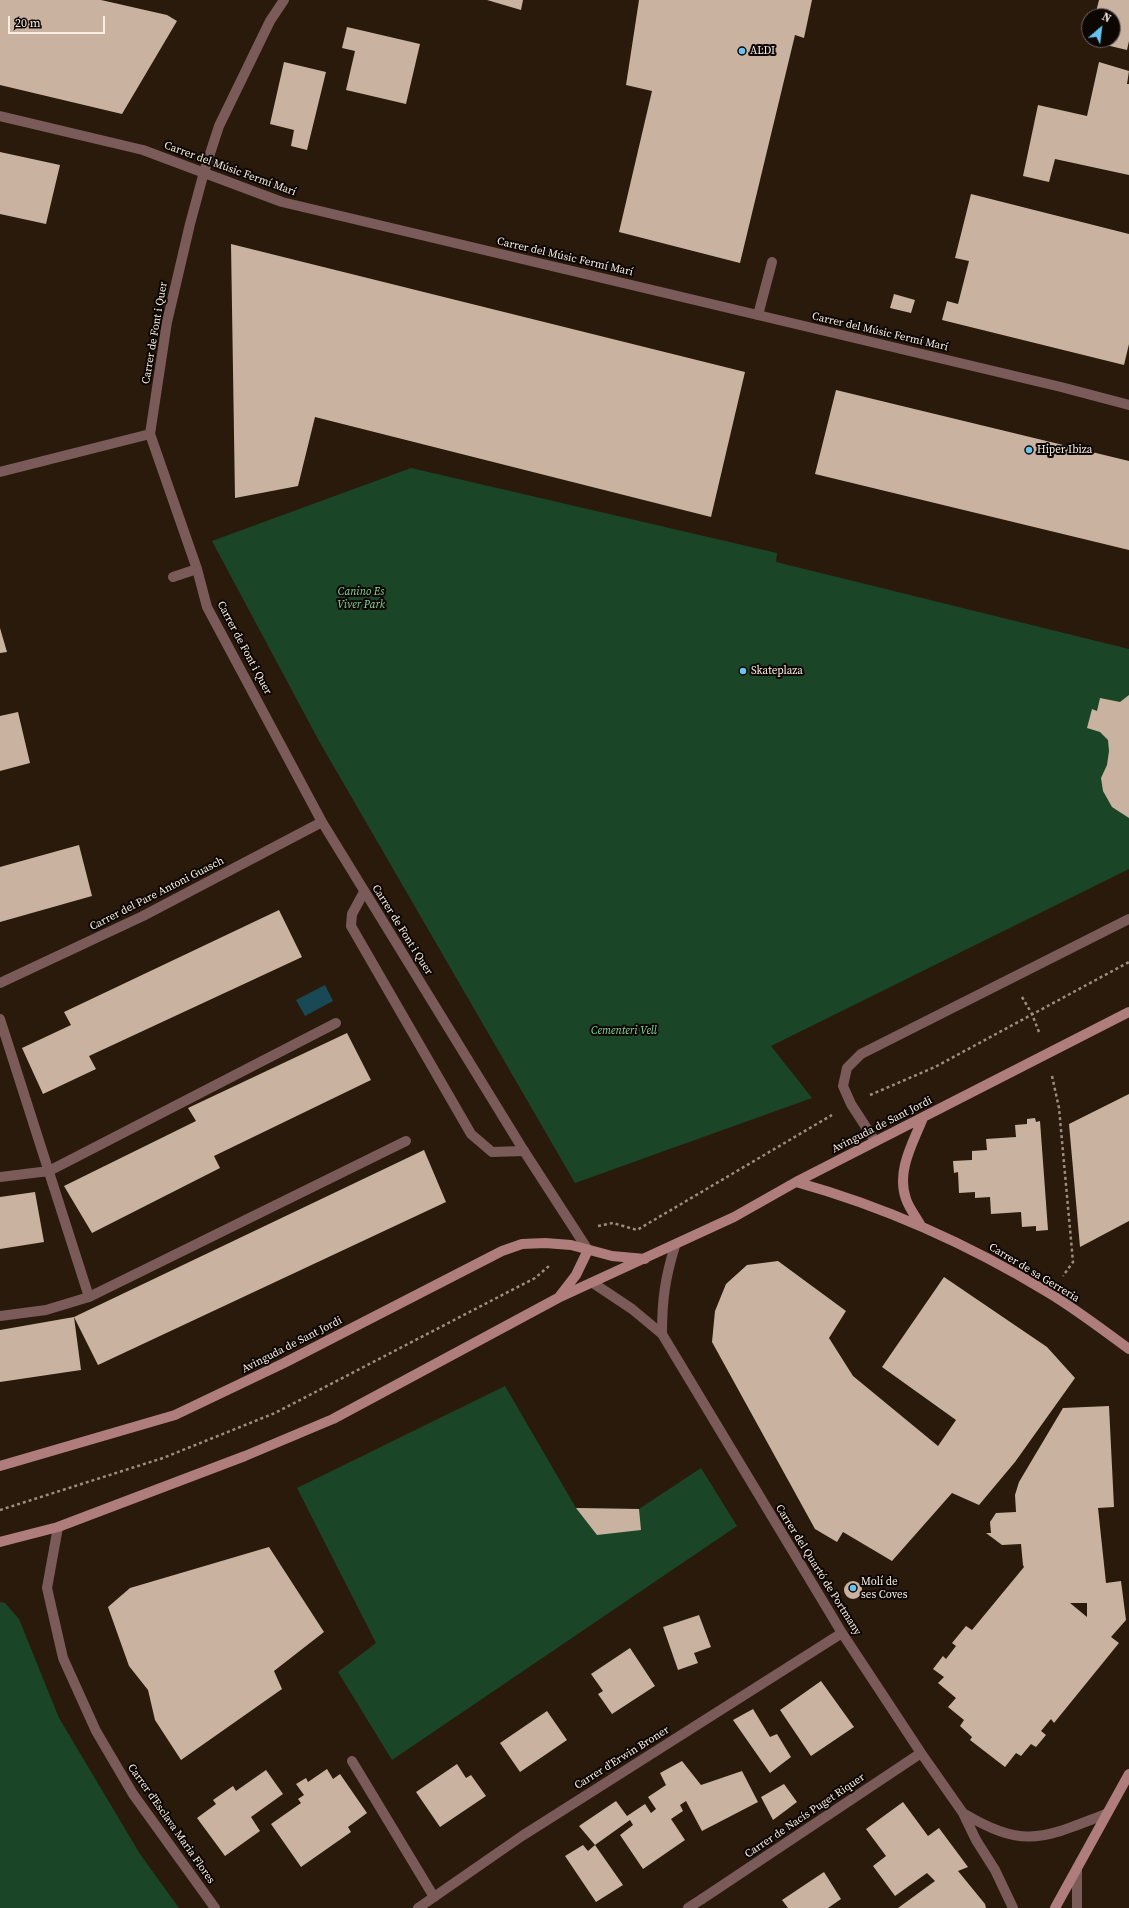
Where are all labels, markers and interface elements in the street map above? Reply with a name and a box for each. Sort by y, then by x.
scale bar [10,8,107,34]
north arrow [1081,8,1121,48]
text: N [1099,9,1113,26]
text: 20 m [15,15,41,31]
place label: ALDI [750,44,775,58]
marker: ALDI [737,46,747,56]
street label: Carrer del Músic Fermí Marí [162,139,298,199]
street label: Carrer del Músic Fermí Marí [496,235,634,279]
street label: Carrer de Font i Quer [139,281,171,385]
street label: Carrer del Músic Fermí Marí [811,310,949,354]
place label: Hiper Ibiza [1037,443,1092,457]
marker: Hiper Ibiza [1024,445,1034,455]
park label: Canino Es Viver Park [337,585,385,611]
street label: Carrer de Font i Quer [214,599,274,697]
place label: Skateplaza [751,664,803,678]
marker: Skateplaza [738,666,748,676]
street label: Carrer del Pare Antoni Guasch [88,854,226,934]
street label: Carrer de Font i Quer [369,882,435,978]
park label: Cementeri Vell [591,1024,657,1038]
street label: Avinguda de Sant Jordi [830,1094,934,1156]
street label: Carrer de sa Gerreria [986,1241,1082,1305]
street label: Avinguda de Sant Jordi [240,1314,344,1376]
street label: Carrer del Quartó de Portmany [772,1502,864,1638]
place label: Molí de ses Coves [861,1575,907,1601]
marker: Molí de ses Coves [848,1583,858,1593]
street label: Carrer d'Erwin Broner [572,1723,672,1793]
street label: Carrer d'Esclava Maria Flores [125,1762,217,1886]
street label: Carrer de Nacís Puget Riquer [743,1771,867,1861]

